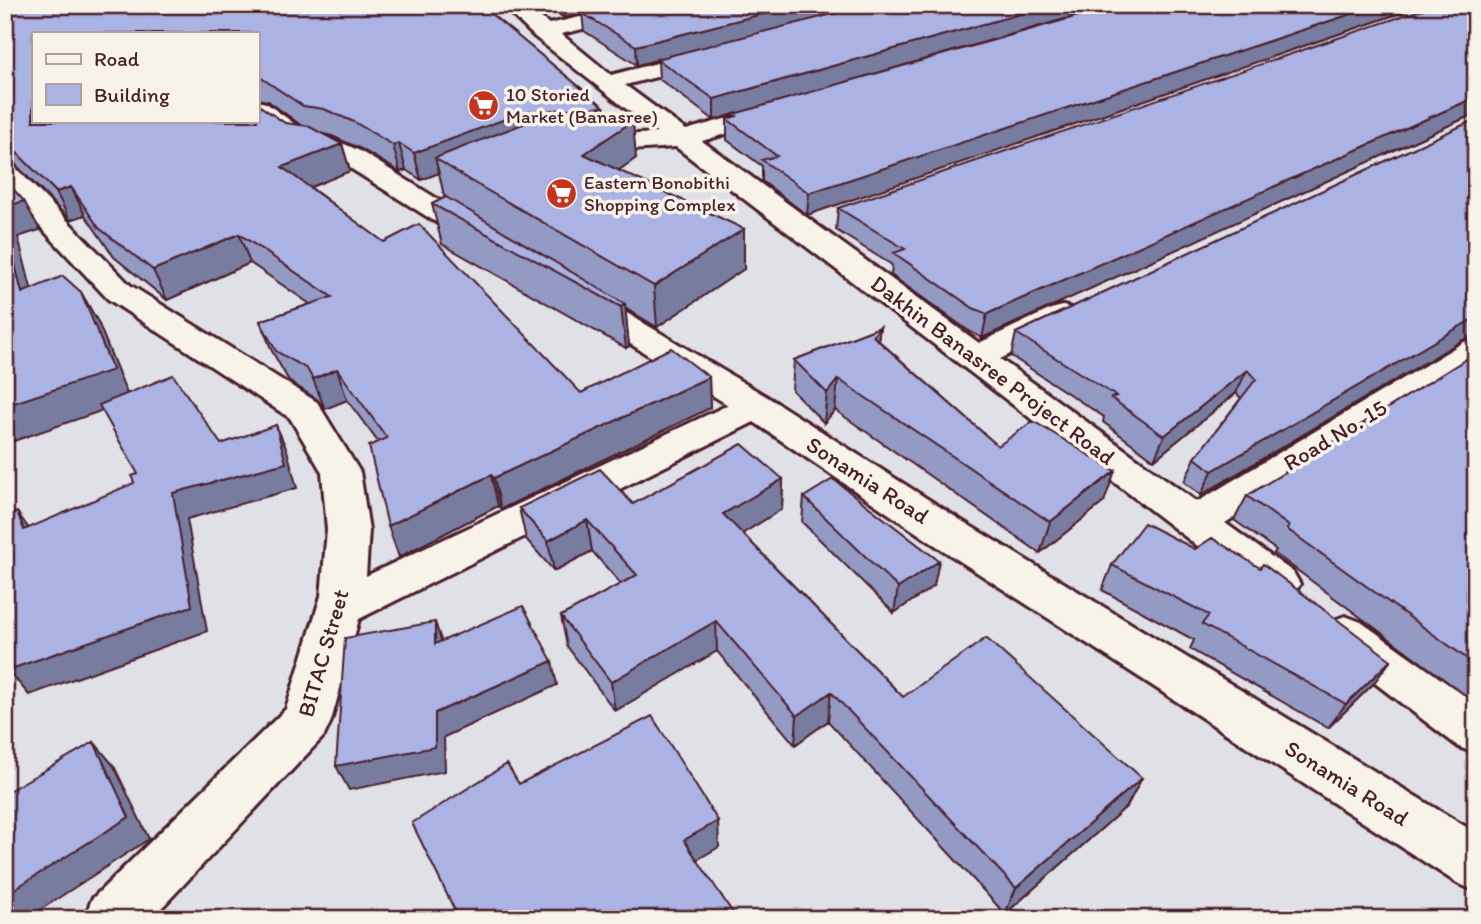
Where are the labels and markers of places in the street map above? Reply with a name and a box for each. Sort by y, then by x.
place label: 10 Storied Market (Banasree) [506,83,658,128]
supermarket icon: 10 Storied Market (Banasree) [466,88,500,122]
place label: Eastern Bonobithi Shopping Complex [584,171,736,216]
supermarket icon: Eastern Bonobithi Shopping Complex [544,176,578,210]

